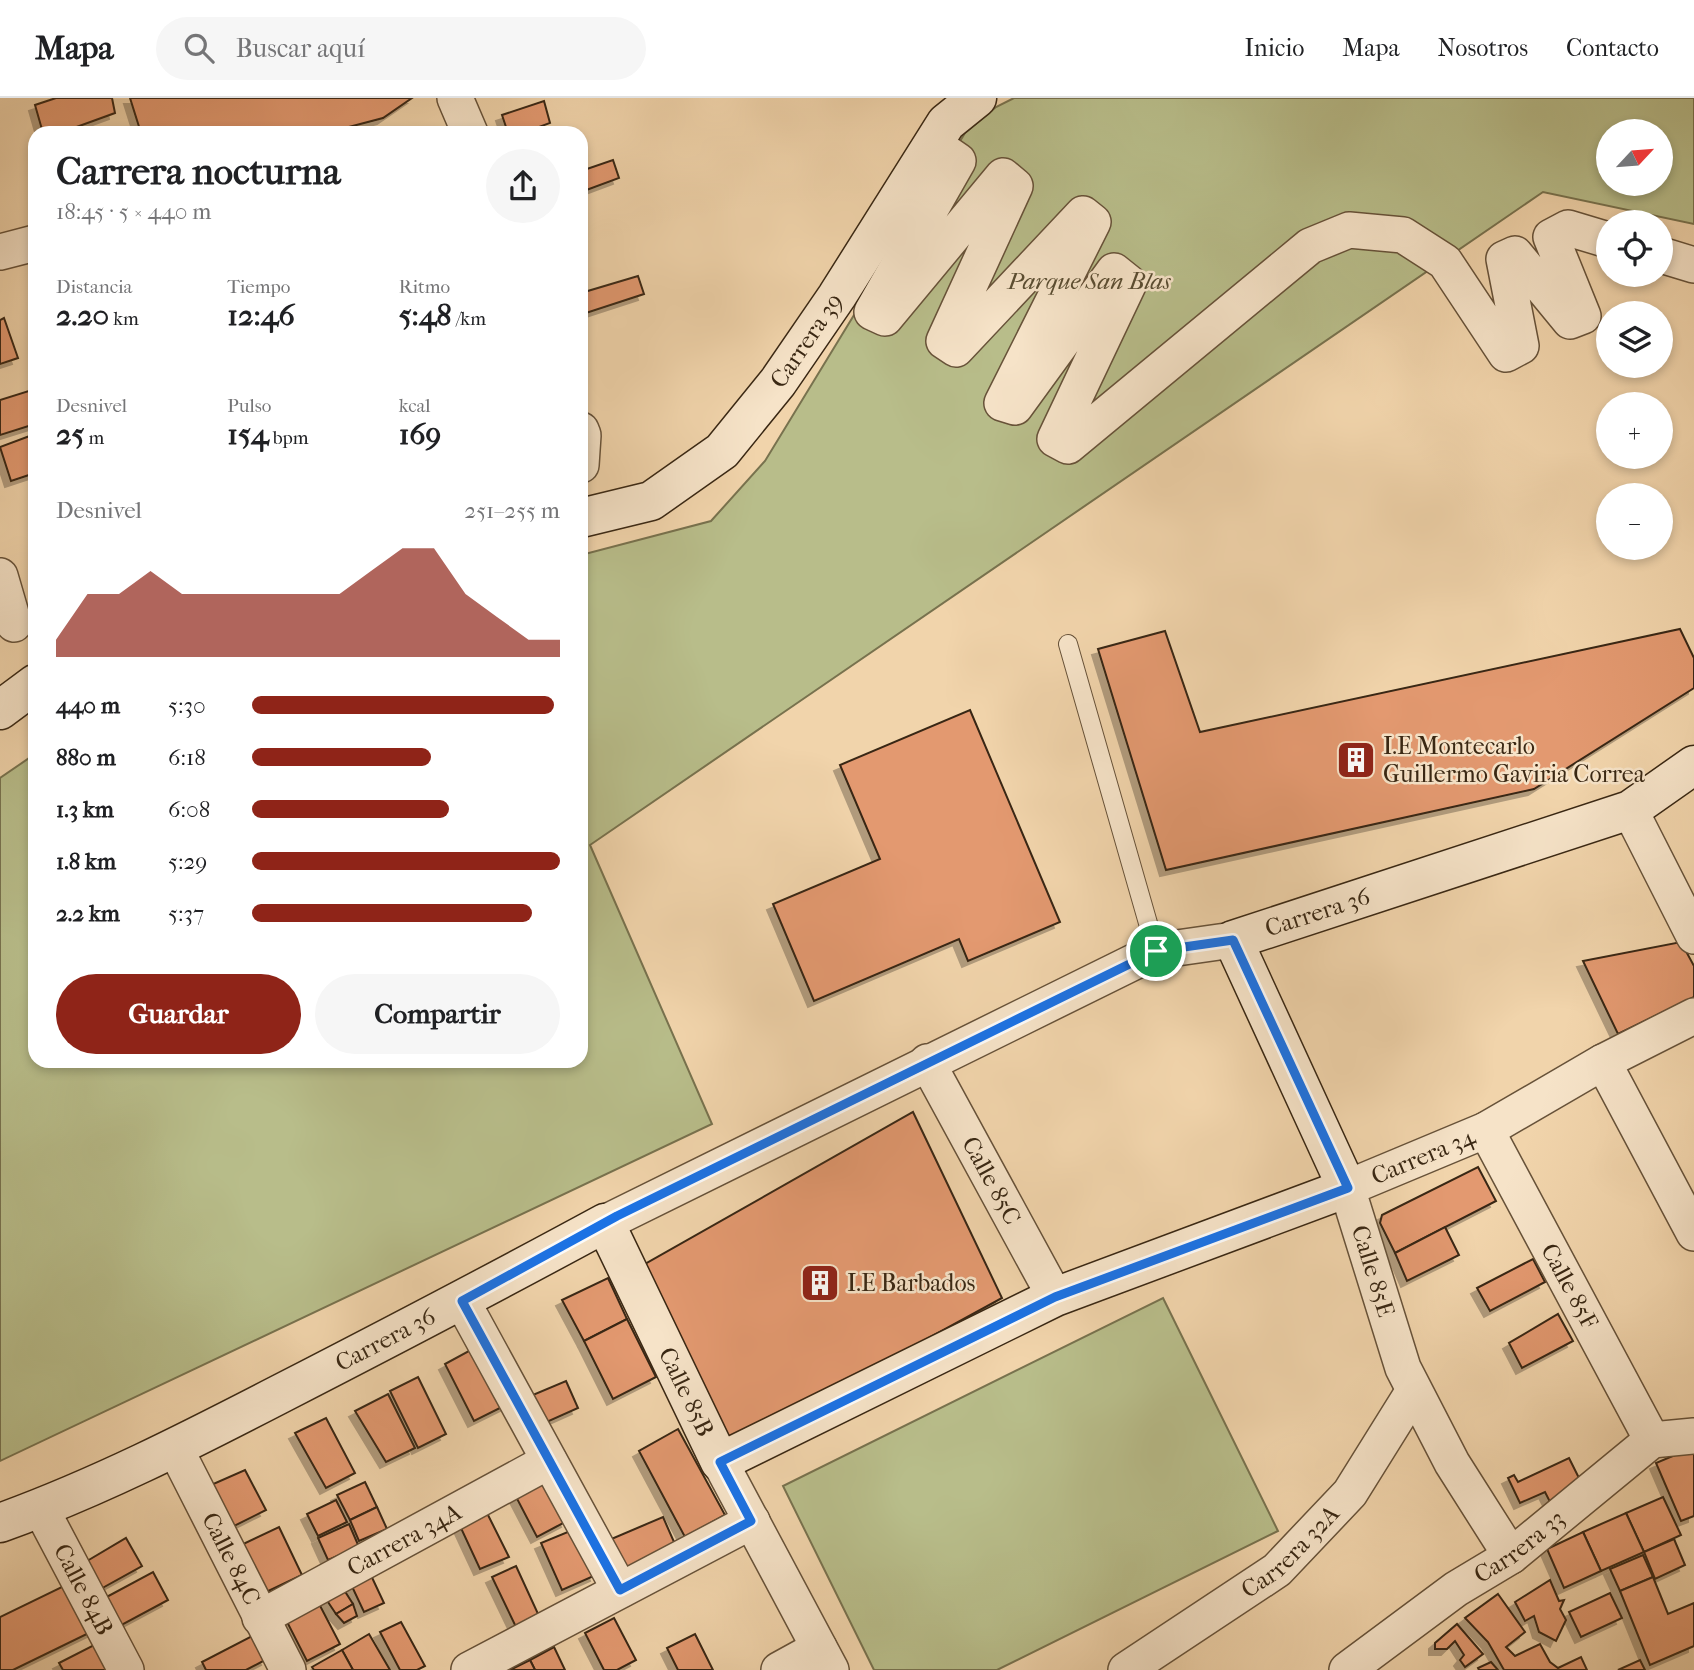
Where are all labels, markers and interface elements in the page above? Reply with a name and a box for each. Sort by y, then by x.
search box [156,17,646,80]
text: Mapa [35,29,114,68]
icon: search [180,29,218,67]
text: Buscar aquí [236,33,365,64]
text: Inicio [1244,34,1304,62]
text: Mapa [1342,34,1400,62]
text: Nosotros [1438,34,1528,62]
text: Contacto [1566,34,1659,62]
north arrow [1596,119,1673,196]
map controls [1596,119,1673,560]
text: Carrera nocturna [56,149,341,194]
button: share [486,149,560,223]
text: 18:45 · 5 × 440 m [56,198,212,225]
button: locate [1596,210,1673,287]
park label: Parque San Blas [1006,267,1171,295]
text: Distancia [56,276,132,298]
text: Tiempo [227,276,290,298]
text: Ritmo [399,276,450,298]
street label: Carrera 39 [764,288,849,393]
text: 2.20 [56,298,109,333]
text: 12:46 [227,298,295,333]
text: 5:48 [399,298,452,333]
button: layers [1596,301,1673,378]
text: km [109,308,139,330]
text: /km [452,308,486,330]
button: + [1596,392,1673,469]
text: Desnivel [56,395,127,417]
text: Pulso [227,395,271,417]
text: kcal [399,395,431,417]
text: 25 [56,417,84,452]
text: 154 [227,417,269,452]
text: 169 [399,417,441,452]
text: m [84,427,104,449]
text: bpm [269,427,309,449]
button: − [1596,483,1673,560]
text: Desnivel [56,497,142,524]
text: 251–255 m [464,497,560,524]
text: 440 m [56,692,120,719]
text: 5:30 [168,692,206,719]
place label: I.E Montecarlo Guillermo Gaviria Correa [1383,732,1646,788]
building icon: I.E Montecarlo Guillermo Gaviria Correa [1335,739,1377,781]
text: 880 m [56,744,116,771]
text: 6:18 [168,744,206,771]
text: 1.3 km [56,796,114,823]
text: 6:08 [168,796,210,823]
text: 1.8 km [56,848,116,875]
text: 5:29 [168,848,207,875]
street label: Carrera 36 [1261,882,1375,943]
text: 2.2 km [56,900,120,927]
text: 5:37 [168,900,204,927]
pin [1126,921,1186,981]
icon: arrive [1137,932,1175,970]
button: Guardar [56,974,301,1054]
button: Compartir [315,974,560,1054]
street label: Carrera 34 [1367,1122,1480,1190]
street label: Calle 85C [956,1132,1027,1229]
street label: Calle 85E [1346,1222,1400,1320]
street label: Calle 85F [1535,1239,1604,1334]
building icon: I.E Barbados [799,1262,841,1304]
place label: I.E Barbados [847,1269,976,1297]
street label: Carrera 36 [331,1302,441,1377]
street label: Calle 85B [653,1343,720,1441]
street label: Carrera 34A [342,1497,466,1582]
street label: Carrera 32A [1236,1499,1345,1604]
street label: Carrera 33 [1469,1504,1570,1589]
street label: Calle 84C [196,1508,266,1609]
street label: Calle 84B [48,1539,119,1640]

